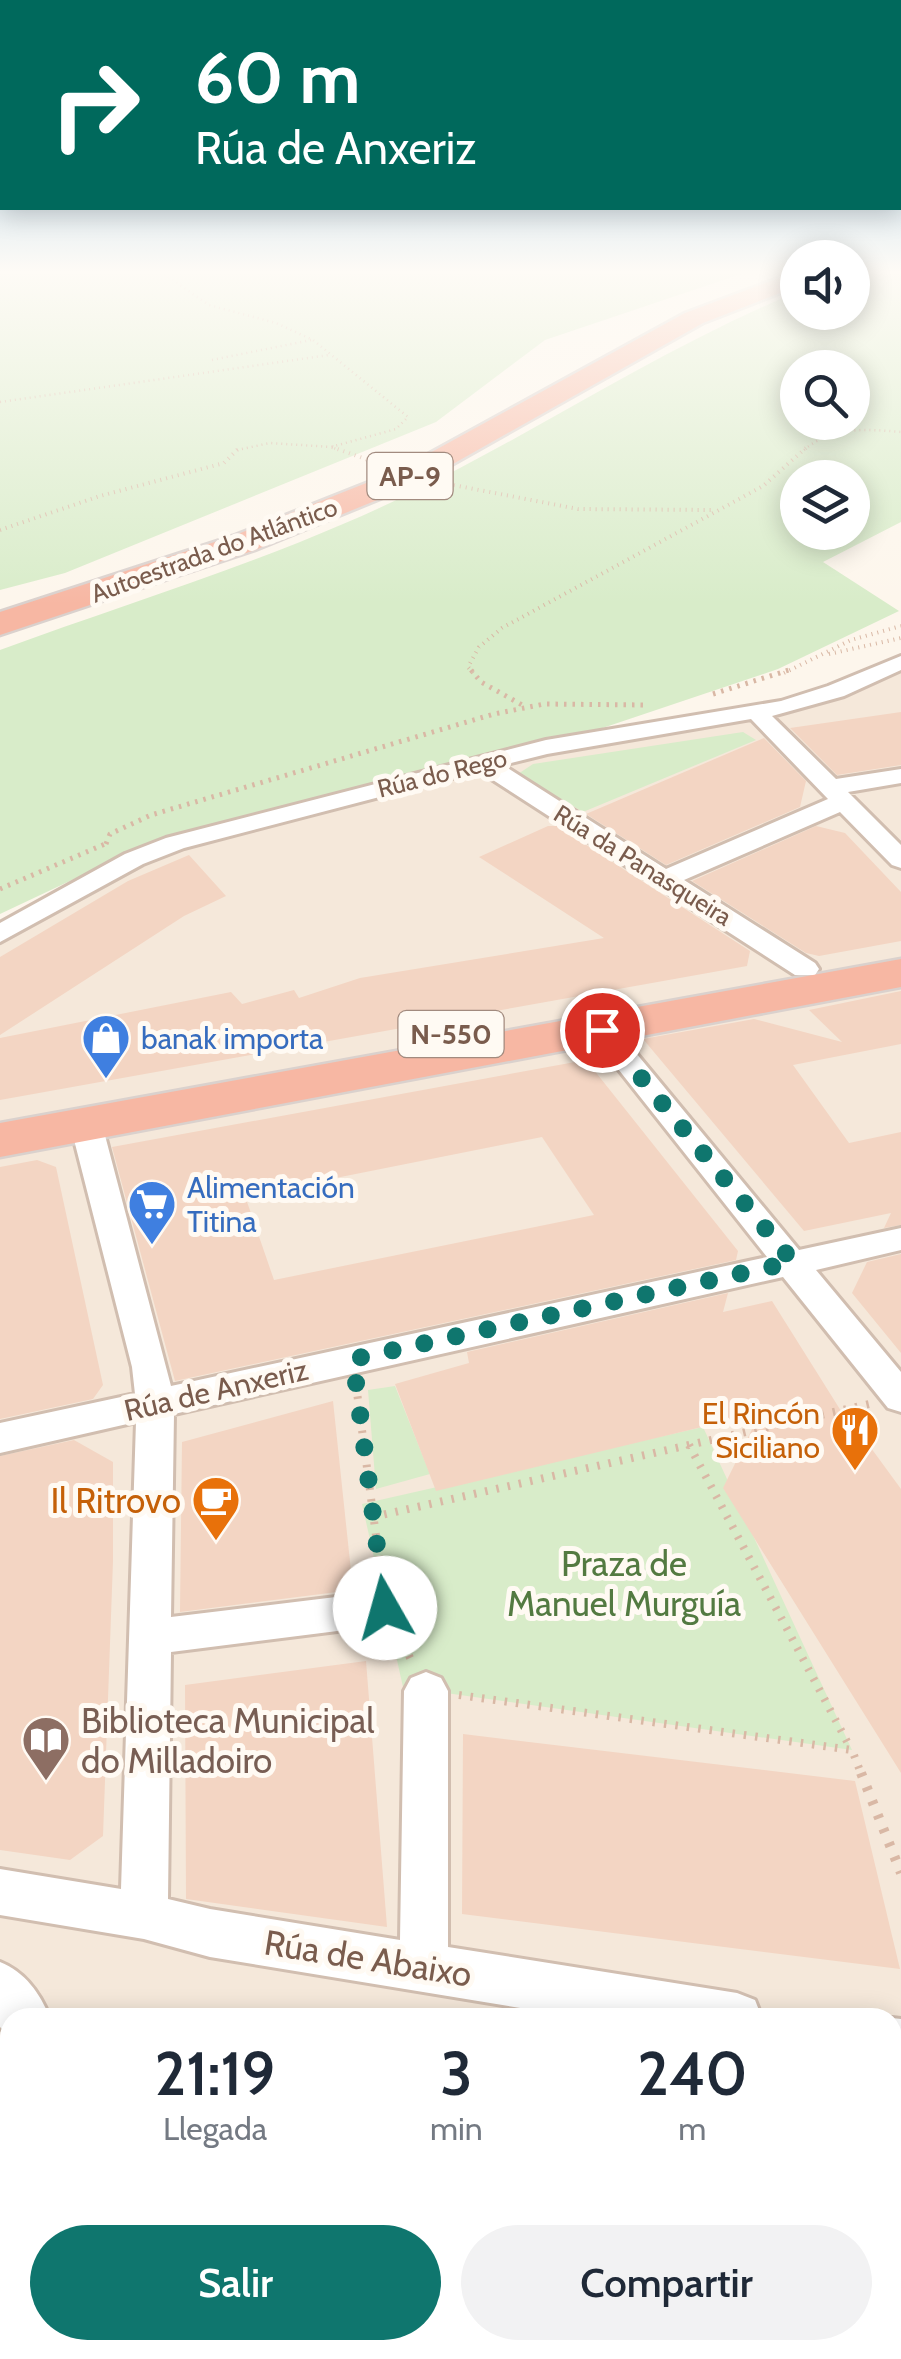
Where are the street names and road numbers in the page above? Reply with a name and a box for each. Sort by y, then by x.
road number: AP-9 [368,453,452,499]
street label: Autoestrada do Atlántico [87,491,341,609]
street label: Rúa do Rego [374,742,510,804]
street label: Rúa da Panasqueira [548,798,738,932]
road number: N-550 [398,1011,504,1057]
street label: Rúa de Anxeriz [120,1351,312,1429]
street label: Rúa de Abaixo [261,1920,475,1996]

